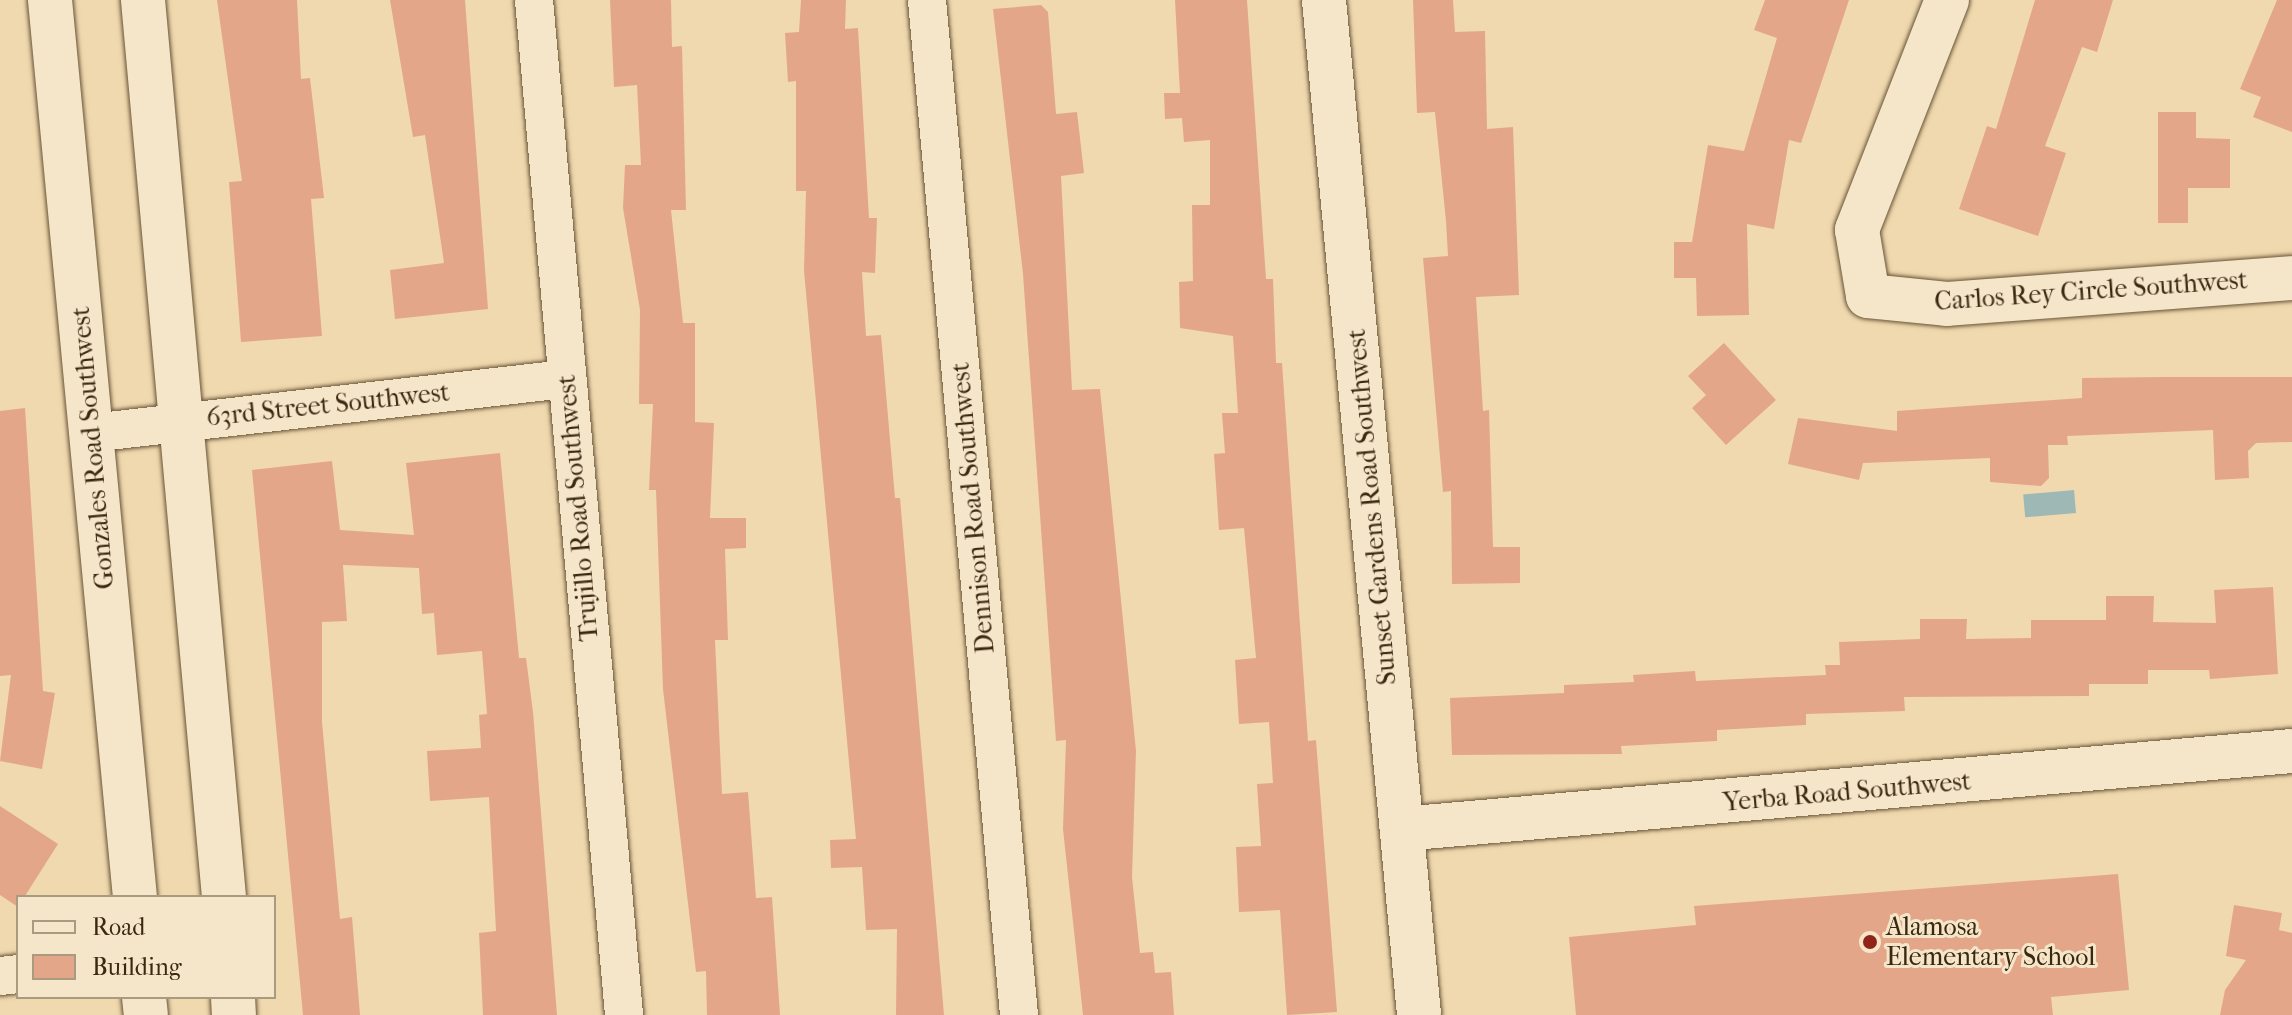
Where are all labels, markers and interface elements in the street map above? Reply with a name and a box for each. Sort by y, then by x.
street label: Carlos Rey Circle Southwest [1933,264,2249,318]
street label: Gonzales Road Southwest [65,305,121,591]
street label: Sunset Gardens Road Southwest [1341,328,1403,686]
street label: Dennison Road Southwest [945,361,1001,655]
street label: Trujillo Road Southwest [551,374,605,642]
street label: 63rd Street Southwest [205,377,451,433]
street label: Yerba Road Southwest [1722,766,1972,818]
legend [16,895,276,999]
place label: Alamosa Elementary School [1886,911,2095,972]
text: Road [92,913,145,941]
marker: Alamosa Elementary School [1861,933,1879,951]
text: Building [92,953,182,981]

